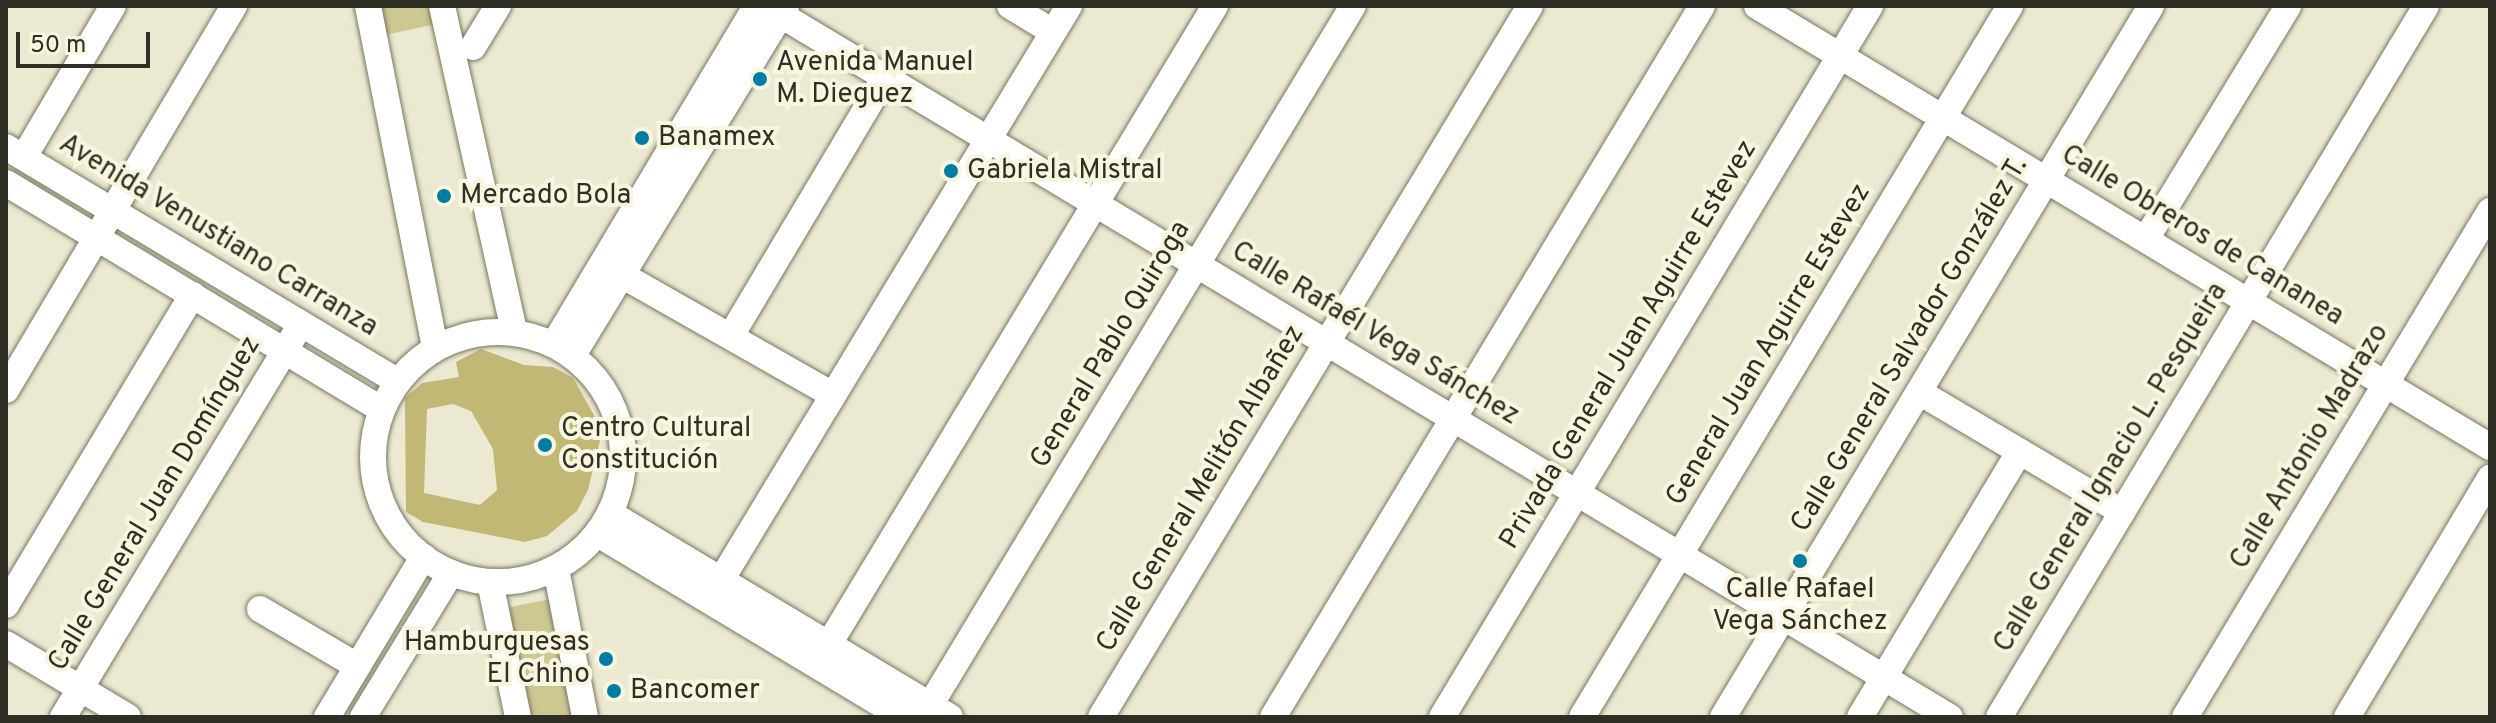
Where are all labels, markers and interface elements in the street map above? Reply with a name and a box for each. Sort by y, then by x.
scale bar [20,16,154,66]
text: 50 m [30,31,86,61]
place label: Avenida Manuel M. Dieguez [776,46,974,112]
marker: Avenida Manuel M. Dieguez [751,70,769,88]
place label: Banamex [658,121,776,155]
street label: Avenida Venustiano Carranza [52,127,384,345]
marker: Banamex [633,129,651,147]
street label: Privada General Juan Aguirre Estevez [1493,134,1765,556]
street label: Calle Obreros de Cananea [2055,138,2349,334]
street label: Calle General Salvador González T. [1784,151,2036,539]
place label: Gabriela Mistral [967,154,1162,188]
marker: Gabriela Mistral [942,162,960,180]
street label: General Juan Aguirre Estevez [1659,177,1879,513]
place label: Mercado Bola [460,179,631,213]
marker: Mercado Bola [435,187,453,205]
street label: General Pablo Quiroga [1024,215,1198,475]
street label: Calle Rafaél Vega Sánchez [1225,234,1525,434]
street label: Calle General Ignacio L. Pesqueira [1987,277,2235,659]
street label: Calle Antonio Madrazo [2223,318,2397,576]
street label: Calle General Melitón Albañez [1090,319,1312,659]
street label: Calle General Juan Domínguez [42,331,268,677]
place label: Centro Cultural Constitución [561,412,751,478]
marker: Centro Cultural Constitución [536,436,554,454]
marker: Calle Rafael Vega Sánchez [1791,552,1809,570]
place label: Calle Rafael Vega Sánchez [1712,573,1888,639]
place label: Hamburguesas El Chino [404,626,590,692]
marker: Hamburguesas El Chino [597,650,615,668]
place label: Bancomer [630,674,760,708]
marker: Bancomer [605,682,623,700]

